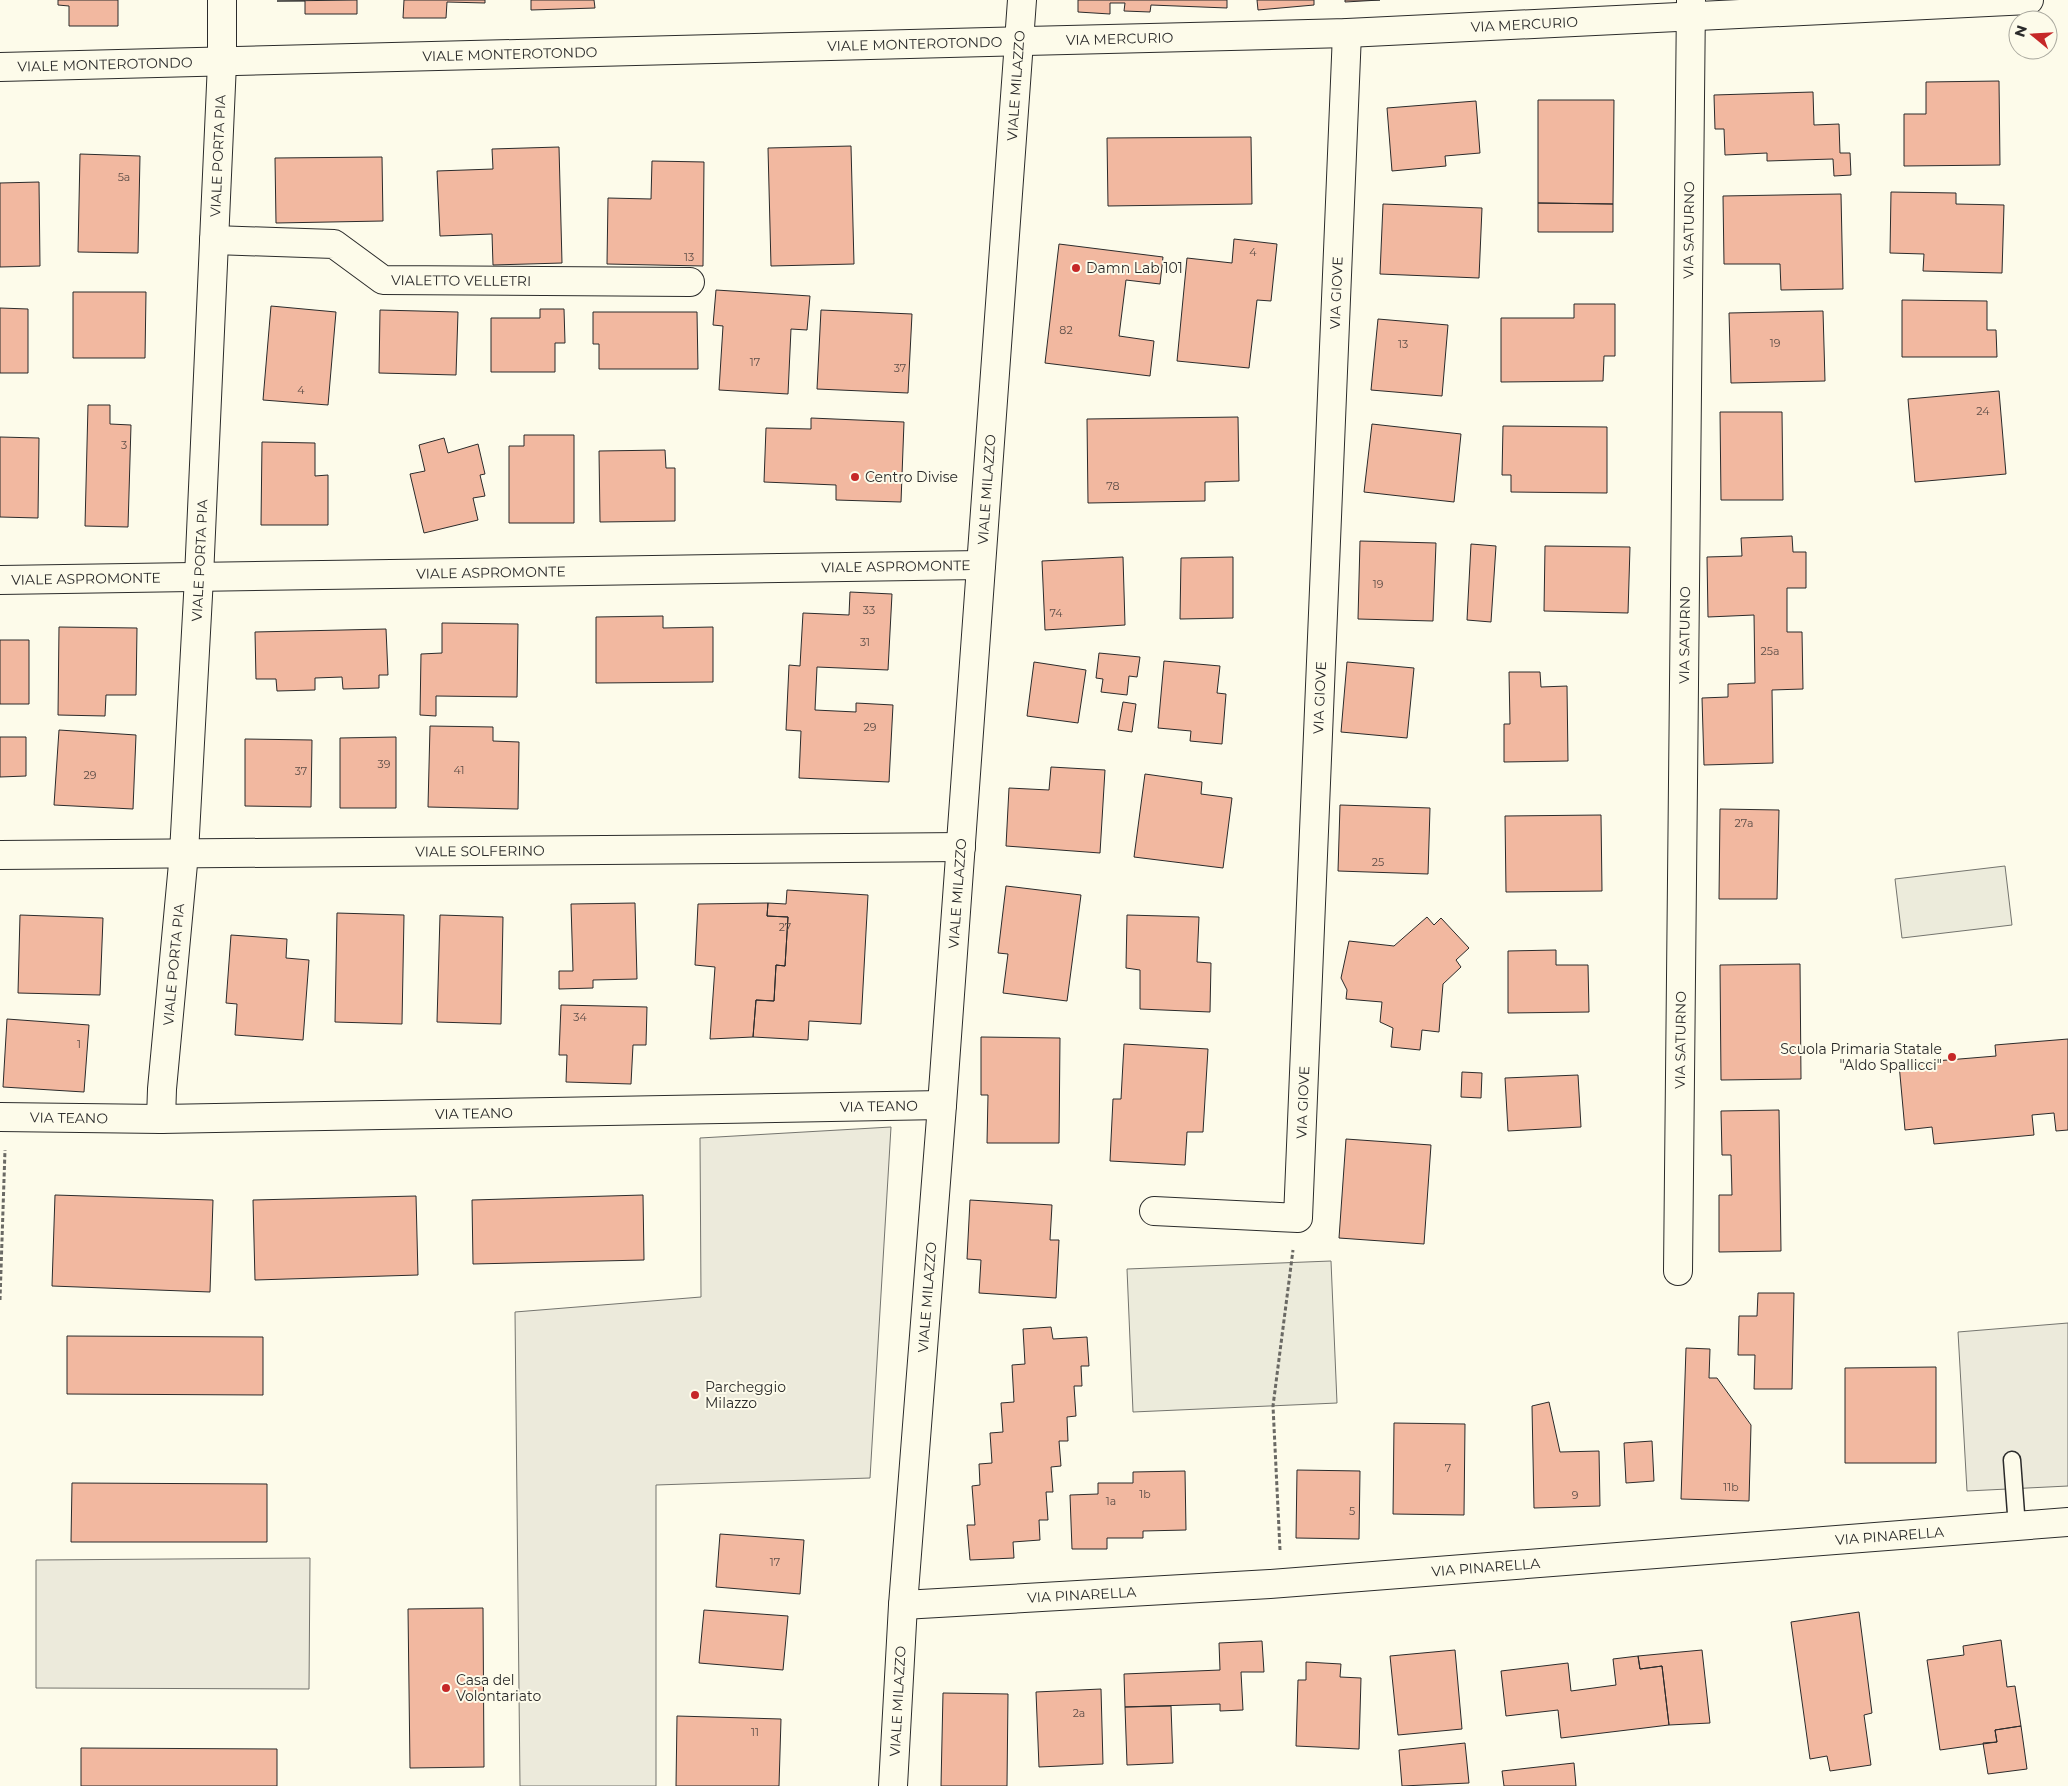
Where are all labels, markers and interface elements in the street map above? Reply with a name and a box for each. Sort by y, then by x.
north arrow [2008,10,2058,60]
street label: VIA MERCURIO [1470,13,1579,36]
text: N [2010,23,2031,39]
street label: VIA MERCURIO [1066,28,1174,49]
street label: VIALE MILAZZO [1003,29,1029,141]
street label: VIALE MONTEROTONDO [827,33,1003,55]
street label: VIALE MONTEROTONDO [422,43,598,65]
street label: VIALE MONTEROTONDO [17,53,193,76]
street label: VIALE PORTA PIA [206,93,230,217]
house number: 5a [118,170,130,184]
street label: VIA SATURNO [1679,181,1698,279]
house number: 4 [1249,245,1257,259]
house number: 13 [684,250,694,264]
street label: VIA GIOVE [1326,256,1347,330]
place label: Damn Lab 101 [1086,259,1183,277]
marker: Damn Lab 101 [1070,262,1082,274]
street label: VIALETTO VELLETRI [391,271,531,290]
house number: 82 [1059,323,1073,337]
house number: 19 [1770,336,1781,350]
house number: 13 [1398,337,1408,351]
house number: 17 [750,355,760,369]
house number: 37 [894,361,906,375]
house number: 4 [297,383,305,397]
house number: 24 [1976,404,1990,418]
street label: VIALE MILAZZO [974,433,1000,545]
house number: 3 [121,438,127,452]
place label: Centro Divise [865,468,958,486]
marker: Centro Divise [849,471,861,483]
house number: 78 [1106,479,1120,493]
street label: VIALE PORTA PIA [188,498,212,622]
street label: VIALE ASPROMONTE [821,556,971,576]
street label: VIALE ASPROMONTE [416,562,566,583]
street label: VIALE ASPROMONTE [11,569,161,589]
house number: 19 [1373,577,1384,591]
street label: VIA SATURNO [1675,586,1694,684]
house number: 33 [863,603,875,617]
house number: 74 [1049,606,1063,620]
house number: 31 [860,635,870,649]
house number: 25a [1761,644,1779,658]
street label: VIA GIOVE [1309,661,1330,734]
house number: 29 [864,720,877,734]
house number: 39 [378,757,391,771]
house number: 41 [454,763,464,777]
house number: 37 [295,764,307,778]
house number: 29 [84,768,97,782]
house number: 27a [1735,816,1753,830]
street label: VIALE MILAZZO [944,837,970,949]
street label: VIALE SOLFERINO [415,841,545,861]
house number: 25 [1372,855,1384,869]
street label: VIALE PORTA PIA [159,902,188,1026]
house number: 27 [779,920,791,934]
street label: VIA SATURNO [1671,991,1690,1089]
house number: 34 [573,1010,587,1024]
house number: 1 [77,1037,81,1051]
place label: Scuola Primaria Statale "Aldo Spallicci" [1780,1040,1942,1074]
marker: Scuola Primaria Statale "Aldo Spallicci" [1946,1051,1958,1063]
street label: VIA GIOVE [1292,1065,1313,1139]
street label: VIA TEANO [840,1096,918,1116]
street label: VIA TEANO [435,1104,513,1123]
street label: VIA TEANO [30,1108,108,1127]
street label: VIALE MILAZZO [914,1241,940,1353]
place label: Parcheggio Milazzo [705,1378,786,1412]
marker: Parcheggio Milazzo [689,1389,701,1401]
house number: 7 [1445,1461,1451,1475]
house number: 11b [1723,1480,1739,1494]
house number: 1b [1139,1487,1151,1501]
house number: 9 [1572,1488,1579,1502]
house number: 1a [1106,1494,1116,1508]
house number: 5 [1349,1504,1355,1518]
street label: VIA PINARELLA [1834,1523,1946,1549]
street label: VIA PINARELLA [1431,1554,1542,1580]
house number: 17 [770,1555,780,1569]
street label: VIA PINARELLA [1027,1583,1138,1607]
street label: VIALE MILAZZO [886,1645,910,1757]
place label: Casa del Volontariato [456,1671,541,1705]
marker: Casa del Volontariato [440,1682,452,1694]
house number: 2a [1073,1706,1085,1720]
house number: 11 [751,1725,759,1739]

